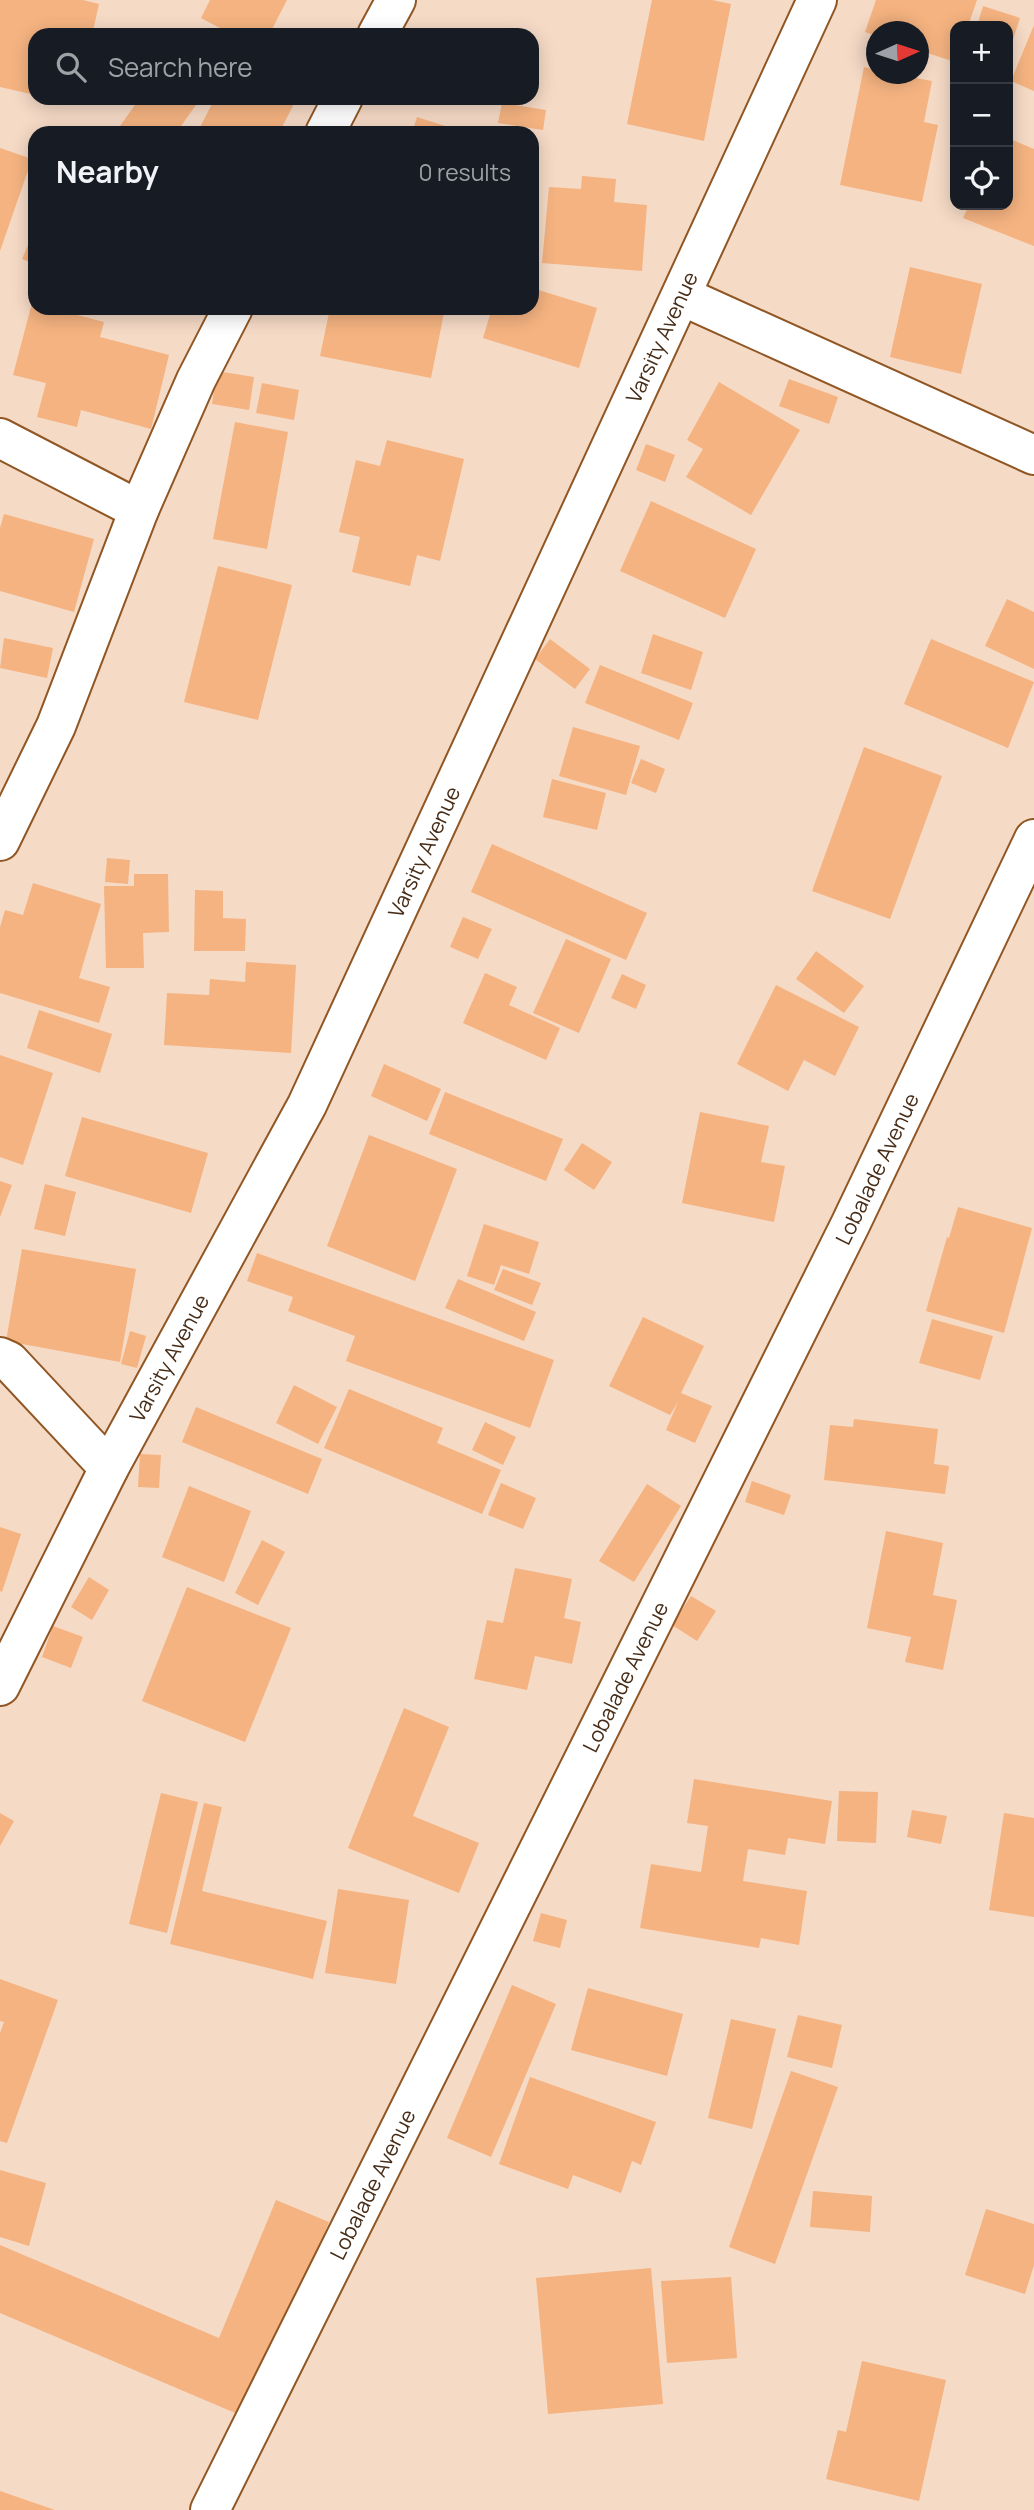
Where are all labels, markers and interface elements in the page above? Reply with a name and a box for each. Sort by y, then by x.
north arrow [866,21,929,84]
map controls [950,21,1013,210]
button: + [950,21,1013,84]
search box [28,28,539,105]
icon: search [52,48,90,86]
text: Search here [108,49,253,85]
button: − [950,84,1013,147]
button: locate [950,147,1013,210]
text: Nearby [56,151,159,192]
text: 0 results [418,156,511,188]
street label: Varsity Avenue [619,267,704,407]
street label: Varsity Avenue [381,782,466,922]
street label: Lobalade Avenue [829,1088,925,1249]
street label: Varsity Avenue [123,1289,215,1427]
street label: Lobalade Avenue [576,1597,674,1757]
street label: Lobalade Avenue [323,2104,422,2264]

